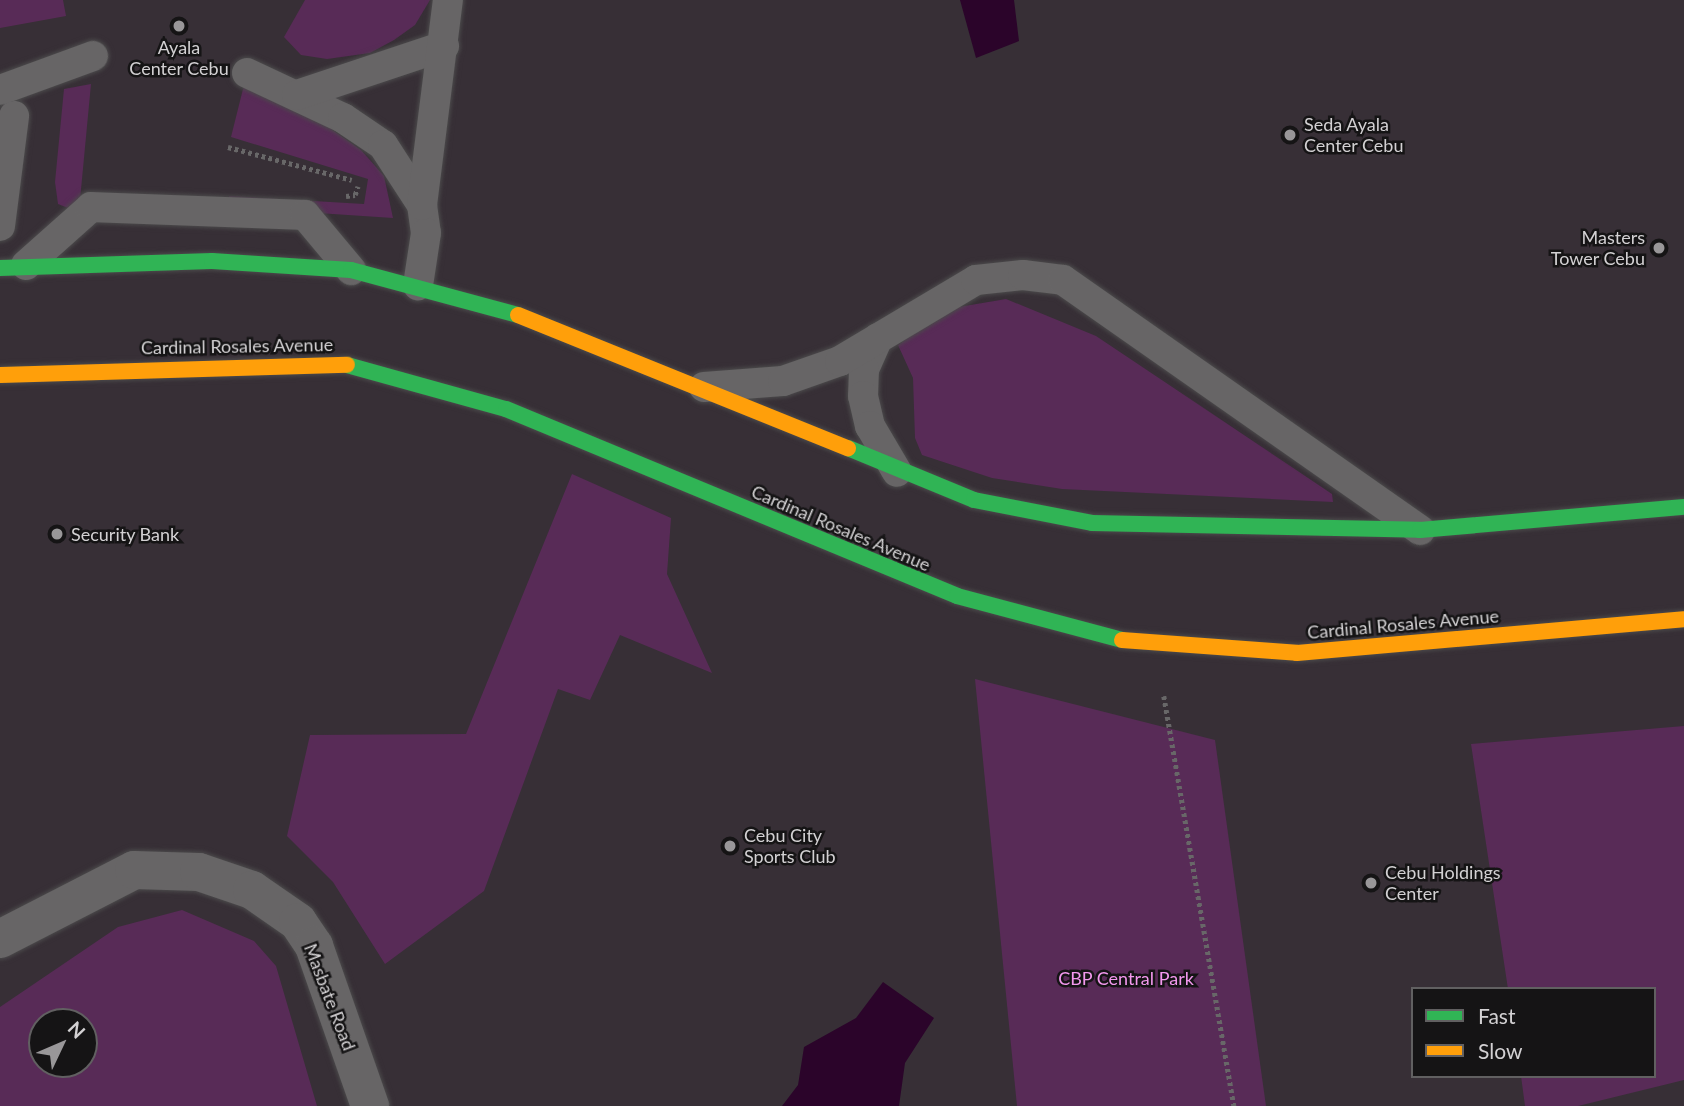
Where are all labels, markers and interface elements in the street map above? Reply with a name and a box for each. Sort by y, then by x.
marker: Ayala Center Cebu [171,18,187,34]
place label: Ayala Center Cebu [129,37,229,80]
place label: Seda Ayala Center Cebu [1304,114,1404,156]
marker: Seda Ayala Center Cebu [1282,127,1298,143]
place label: Masters Tower Cebu [1550,227,1645,270]
marker: Masters Tower Cebu [1651,240,1667,256]
street label: Cardinal Rosales Avenue [140,334,334,358]
street label: Cardinal Rosales Avenue [748,480,934,576]
place label: Security Bank [71,523,180,545]
marker: Security Bank [49,526,65,542]
street label: Cardinal Rosales Avenue [1306,605,1500,643]
place label: Cebu City Sports Club [744,825,836,868]
marker: Cebu City Sports Club [722,838,738,854]
place label: Cebu Holdings Center [1385,862,1501,904]
marker: Cebu Holdings Center [1363,875,1379,891]
street label: Masbate Road [300,941,360,1053]
park label: CBP Central Park [1058,967,1194,989]
legend [1411,987,1656,1078]
text: Fast [1478,1003,1515,1028]
north arrow [28,1008,98,1078]
text: N [64,1016,90,1043]
text: Slow [1478,1038,1522,1063]

